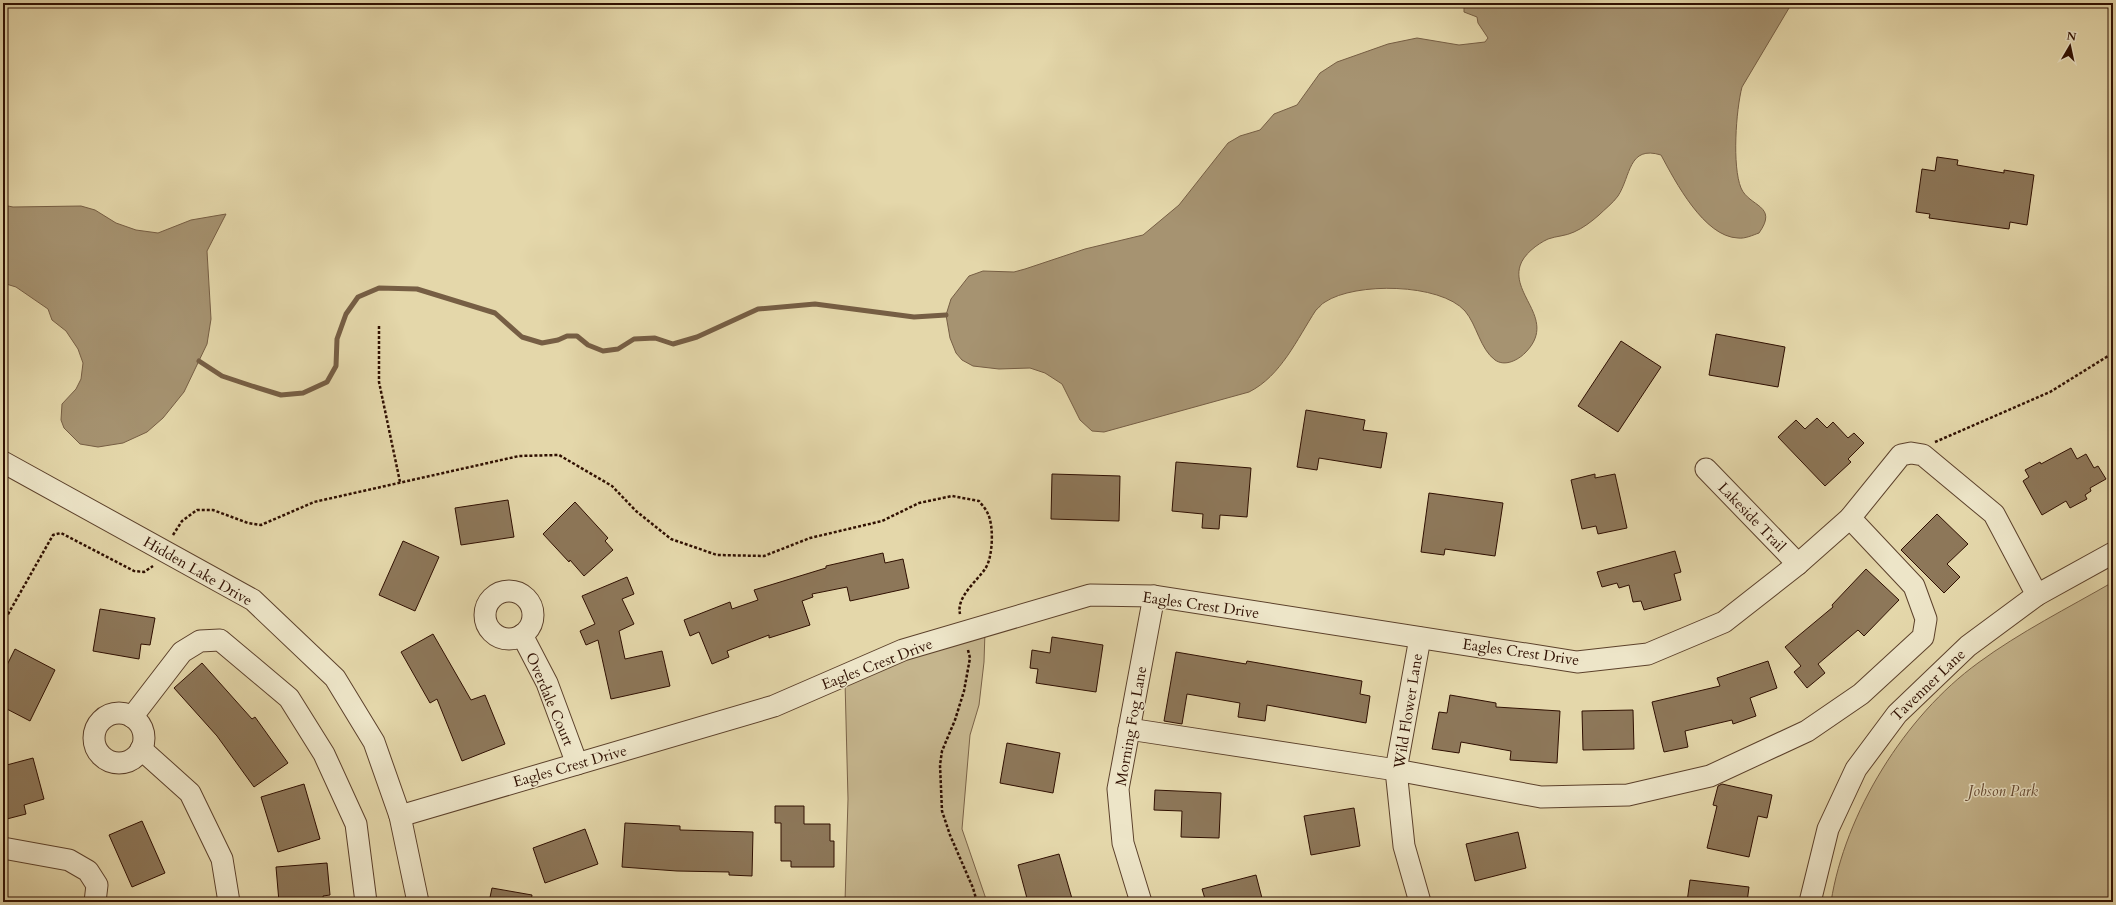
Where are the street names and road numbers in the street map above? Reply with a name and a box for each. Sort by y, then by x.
street label: Lakeside Trail [1714,478,1790,556]
street label: Hidden Lake Drive [140,532,256,610]
street label: Eagles Crest Drive [1141,587,1261,623]
street label: Eagles Crest Drive [819,634,936,694]
street label: Eagles Crest Drive [1461,634,1581,670]
street label: Tavenner Lane [1886,644,1970,726]
street label: Overdale Court [521,649,579,749]
street label: Wild Flower Lane [1389,652,1427,771]
street label: Morning Fog Lane [1111,664,1151,788]
street label: Eagles Crest Drive [511,740,629,792]

